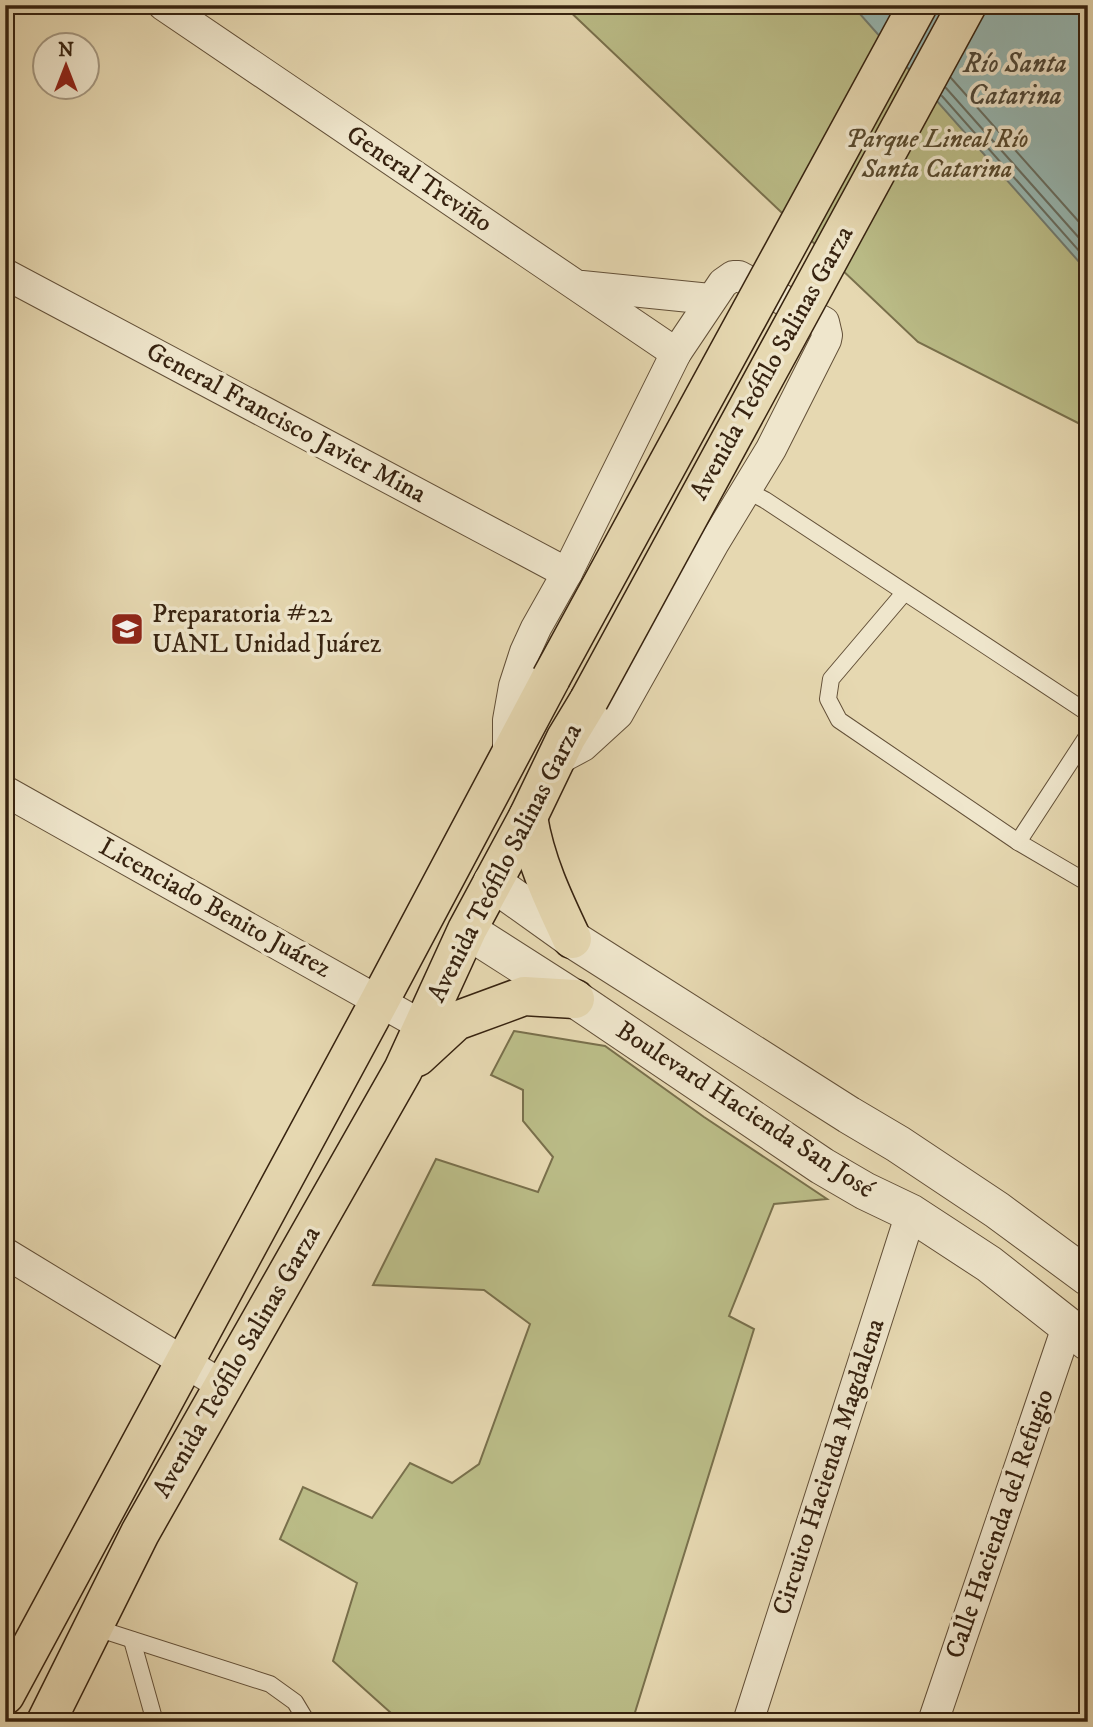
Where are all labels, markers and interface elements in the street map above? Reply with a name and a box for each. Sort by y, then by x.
north arrow [32,32,102,102]
text: N [58,39,74,62]
water label: Río Santa Catarina [962,46,1067,113]
street label: General Treviño [340,118,498,240]
park label: Parque Lineal Río Santa Catarina [846,123,1028,186]
street label: Avenida Teófilo Salinas Garza [683,220,861,506]
street label: General Francisco Javier Mina [140,335,432,511]
place label: Preparatoria #22 UANL Unidad Juárez [152,598,381,661]
school or university icon: Preparatoria #22 UANL Unidad Juárez [108,610,146,648]
street label: Avenida Teófilo Salinas Garza [420,718,590,1008]
street label: Licenciado Benito Juárez [93,831,337,985]
street label: Boulevard Hacienda San José [610,1014,880,1206]
street label: Avenida Teófilo Salinas Garza [146,1220,328,1504]
street label: Circuito Hacienda Magdalena [765,1315,893,1619]
street label: Calle Hacienda del Refugio [938,1385,1062,1663]

